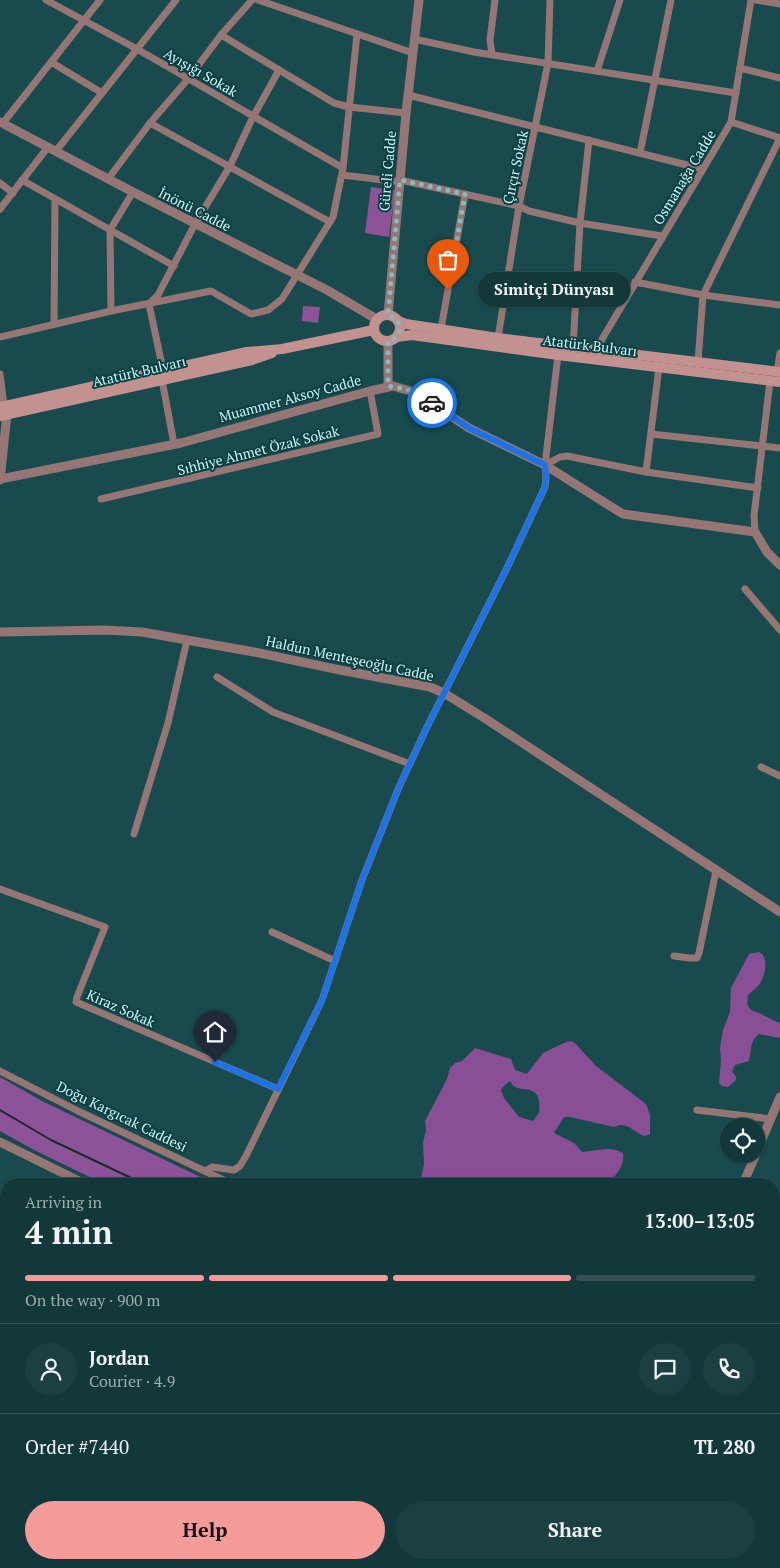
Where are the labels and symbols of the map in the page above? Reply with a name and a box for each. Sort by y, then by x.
street label: Ayışığı Sokak [161,43,242,101]
street label: Osmanağa Cadde [648,126,720,228]
street label: Çırçır Sokak [498,128,532,206]
street label: Güreli Cadde [374,130,400,212]
street label: İnönü Cadde [155,183,235,235]
pin [427,239,469,290]
callout: Simitçi Dünyası [478,272,630,308]
street label: Atatürk Bulvarı [542,330,638,360]
street label: Atatürk Bulvarı [91,351,187,391]
street label: Muammer Aksoy Cadde [217,370,363,426]
courier [407,378,457,428]
street label: Sıhhiye Ahmet Özak Sokak [175,420,342,479]
street label: Haldun Menteşeoğlu Cadde [264,631,436,685]
street label: Kiraz Sokak [84,985,159,1032]
pin [194,1011,236,1062]
street label: Doğu Kargıcak Caddesi [54,1076,190,1156]

